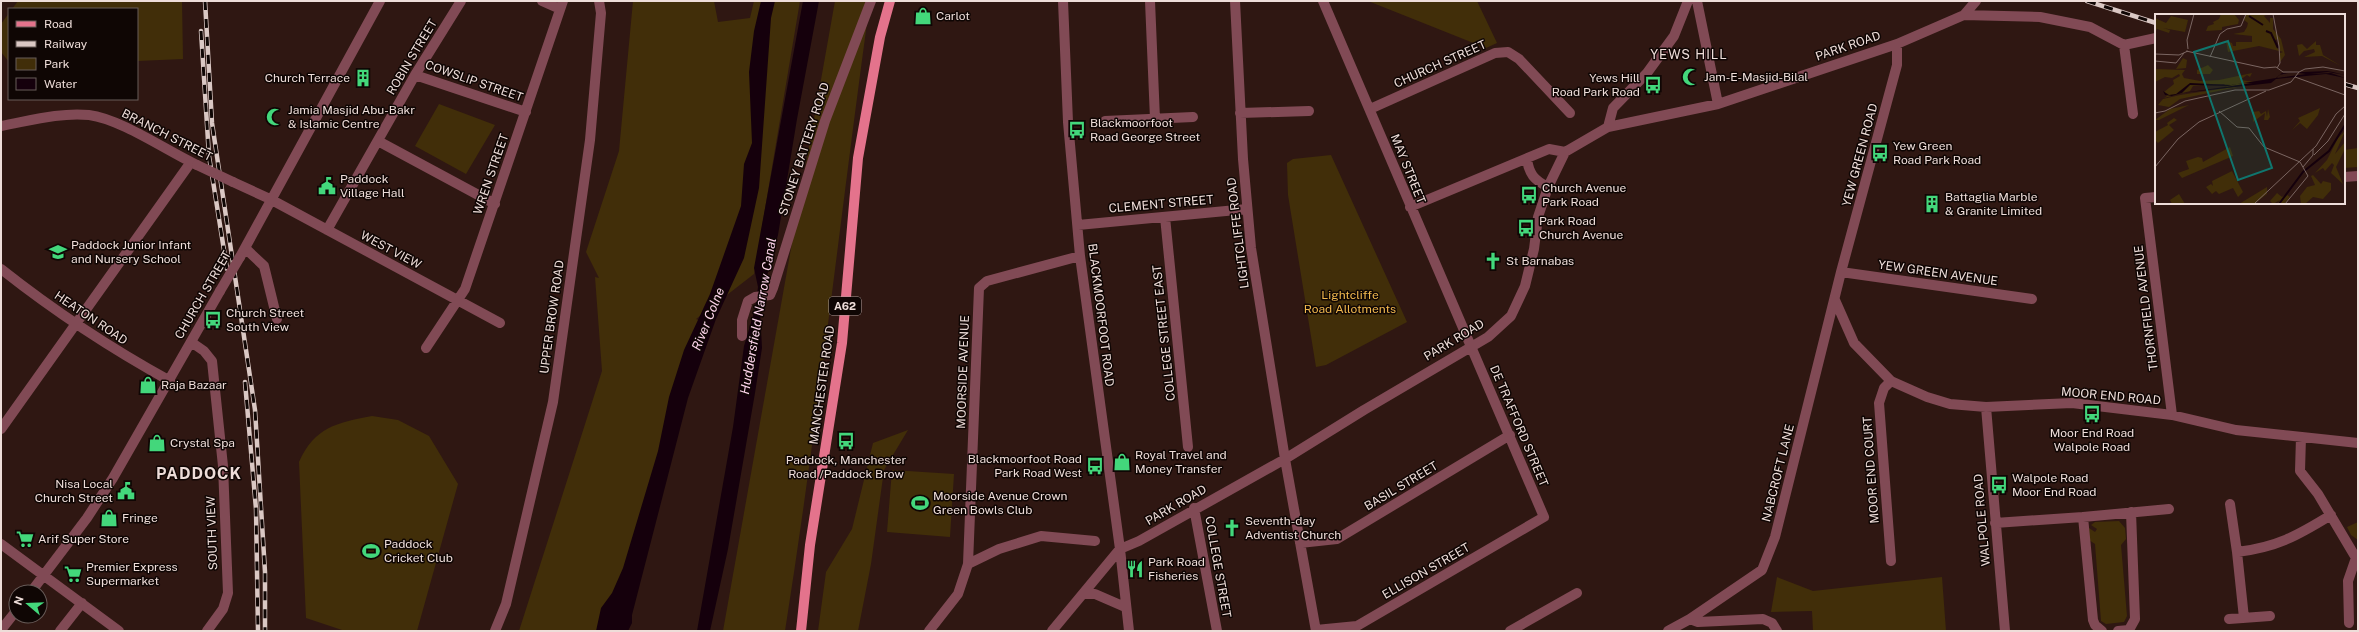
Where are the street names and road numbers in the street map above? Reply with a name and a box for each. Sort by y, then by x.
street label: ROBIN STREET [384,17,440,97]
street label: PARK ROAD [1814,28,1882,64]
street label: CHURCH STREET [1392,37,1488,91]
street label: COWSLIP STREET [423,58,525,104]
street label: STONEY BATTERY ROAD [776,81,832,217]
street label: YEW GREEN ROAD [1839,102,1881,208]
street label: BRANCH STREET [119,106,215,164]
street label: WREN STREET [471,132,511,216]
street label: MAY STREET [1388,132,1428,206]
street label: LIGHTCLIFFE ROAD [1224,177,1252,289]
street label: CLEMENT STREET [1108,192,1214,216]
street label: WEST VIEW [358,228,424,272]
street label: BLACKMOORFOOT ROAD [1085,243,1117,387]
street label: THORNFIELD AVENUE [2131,245,2161,371]
street label: CHURCH STREET [172,248,234,342]
street label: YEW GREEN AVENUE [1877,258,1999,288]
street label: UPPER BROW ROAD [537,259,567,375]
street label: COLLEGE STREET EAST [1150,264,1178,402]
street label: HEATON ROAD [52,288,130,348]
road number: A62 [829,297,861,315]
street label: MOORSIDE AVENUE [954,315,972,429]
street label: PARK ROAD [1421,317,1487,363]
street label: MANCHESTER ROAD [807,325,837,445]
street label: DE TRAFFORD STREET [1487,363,1551,489]
street label: MOOR END ROAD [2060,385,2162,407]
street label: MOOR END COURT [1860,416,1882,524]
street label: NABCROFT LANE [1759,423,1797,523]
street label: BASIL STREET [1362,459,1440,513]
street label: WALPOLE ROAD [1971,473,1993,567]
street label: PARK ROAD [1143,482,1209,528]
street label: SOUTH VIEW [204,495,220,570]
street label: COLLEGE STREET [1202,515,1234,619]
street label: ELLISON STREET [1380,540,1472,602]

